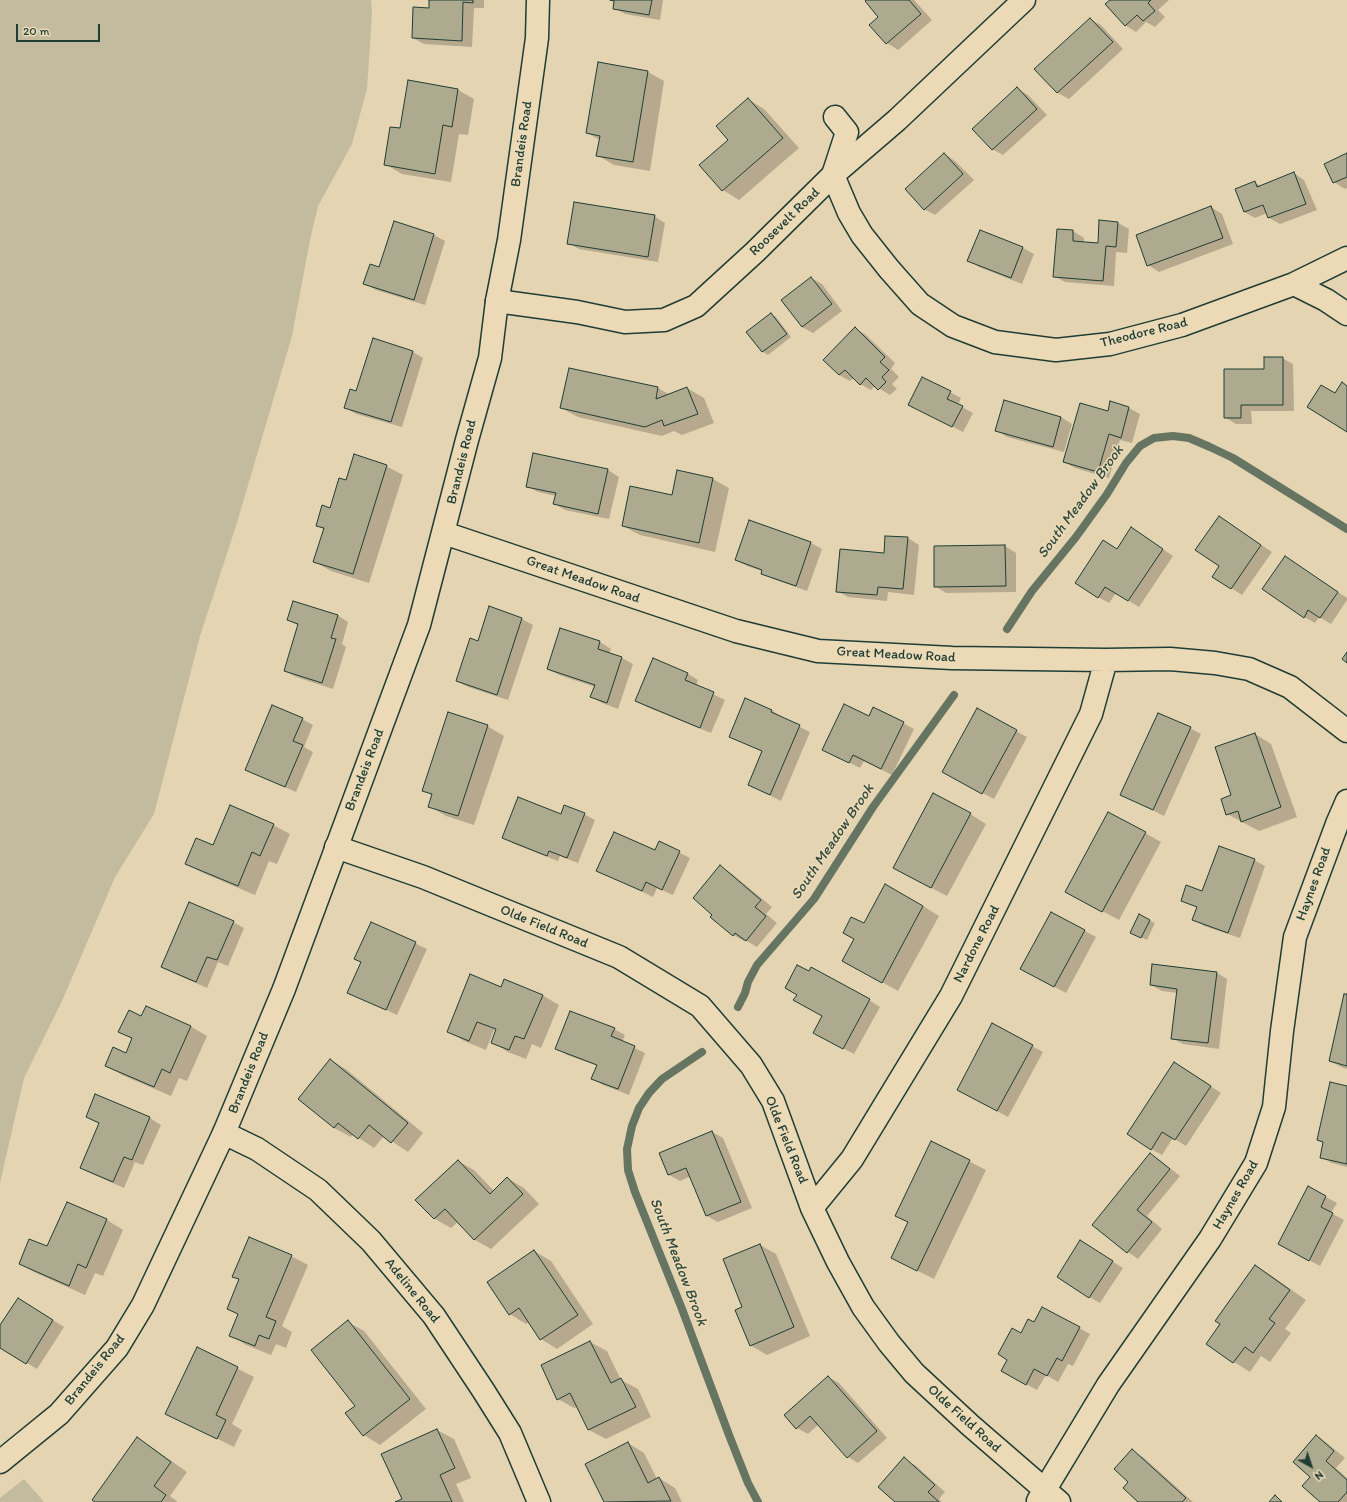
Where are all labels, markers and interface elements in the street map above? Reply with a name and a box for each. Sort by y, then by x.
scale bar [18,16,102,42]
text: 20 m [23,24,50,38]
street label: Brandeis Road [508,100,536,188]
street label: Roosevelt Road [746,184,824,260]
street label: Theodore Road [1099,314,1189,352]
street label: Brandeis Road [443,418,481,506]
water label: South Meadow Brook [1034,442,1128,562]
street label: Great Meadow Road [524,553,642,607]
street label: Great Meadow Road [836,643,956,667]
street label: Brandeis Road [342,727,388,813]
water label: South Meadow Brook [788,781,878,903]
street label: Haynes Road [1293,845,1335,923]
street label: Olde Field Road [497,902,591,952]
street label: Nardone Road [950,902,1004,986]
street label: Brandeis Road [225,1030,273,1116]
street label: Olde Field Road [761,1093,811,1187]
street label: Haynes Road [1209,1157,1263,1233]
water label: South Meadow Brook [645,1196,711,1328]
street label: Adeline Road [381,1255,443,1327]
street label: Brandeis Road [61,1331,129,1409]
street label: Olde Field Road [924,1381,1004,1457]
north arrow [1291,1446,1331,1486]
text: N [1312,1468,1326,1483]

